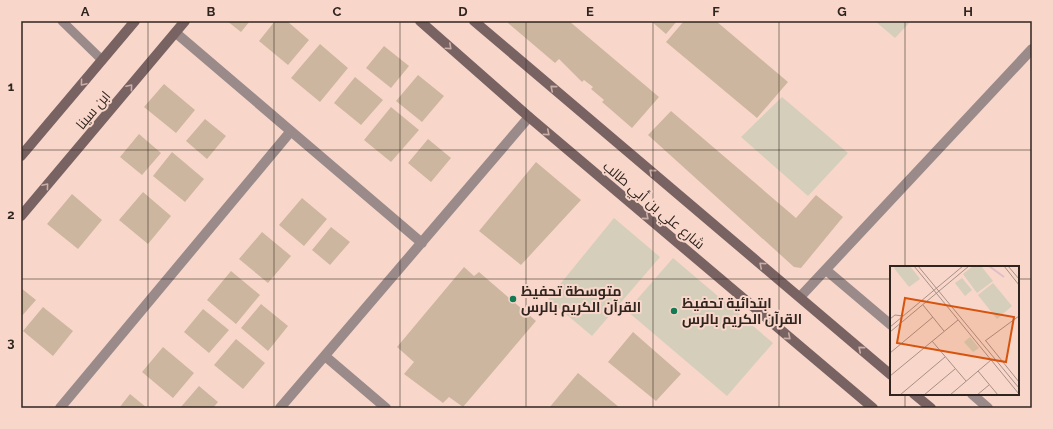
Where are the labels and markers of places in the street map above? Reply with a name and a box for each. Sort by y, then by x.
place label: متوسطة تحفيظ القرآن الكريم بالرس [521,283,641,317]
marker: متوسطة تحفيظ القرآن الكريم بالرس [508,294,518,304]
place label: ابتدائية تحفيظ القرآن الكريم بالرس [682,295,802,329]
marker: ابتدائية تحفيظ القرآن الكريم بالرس [669,306,679,316]

